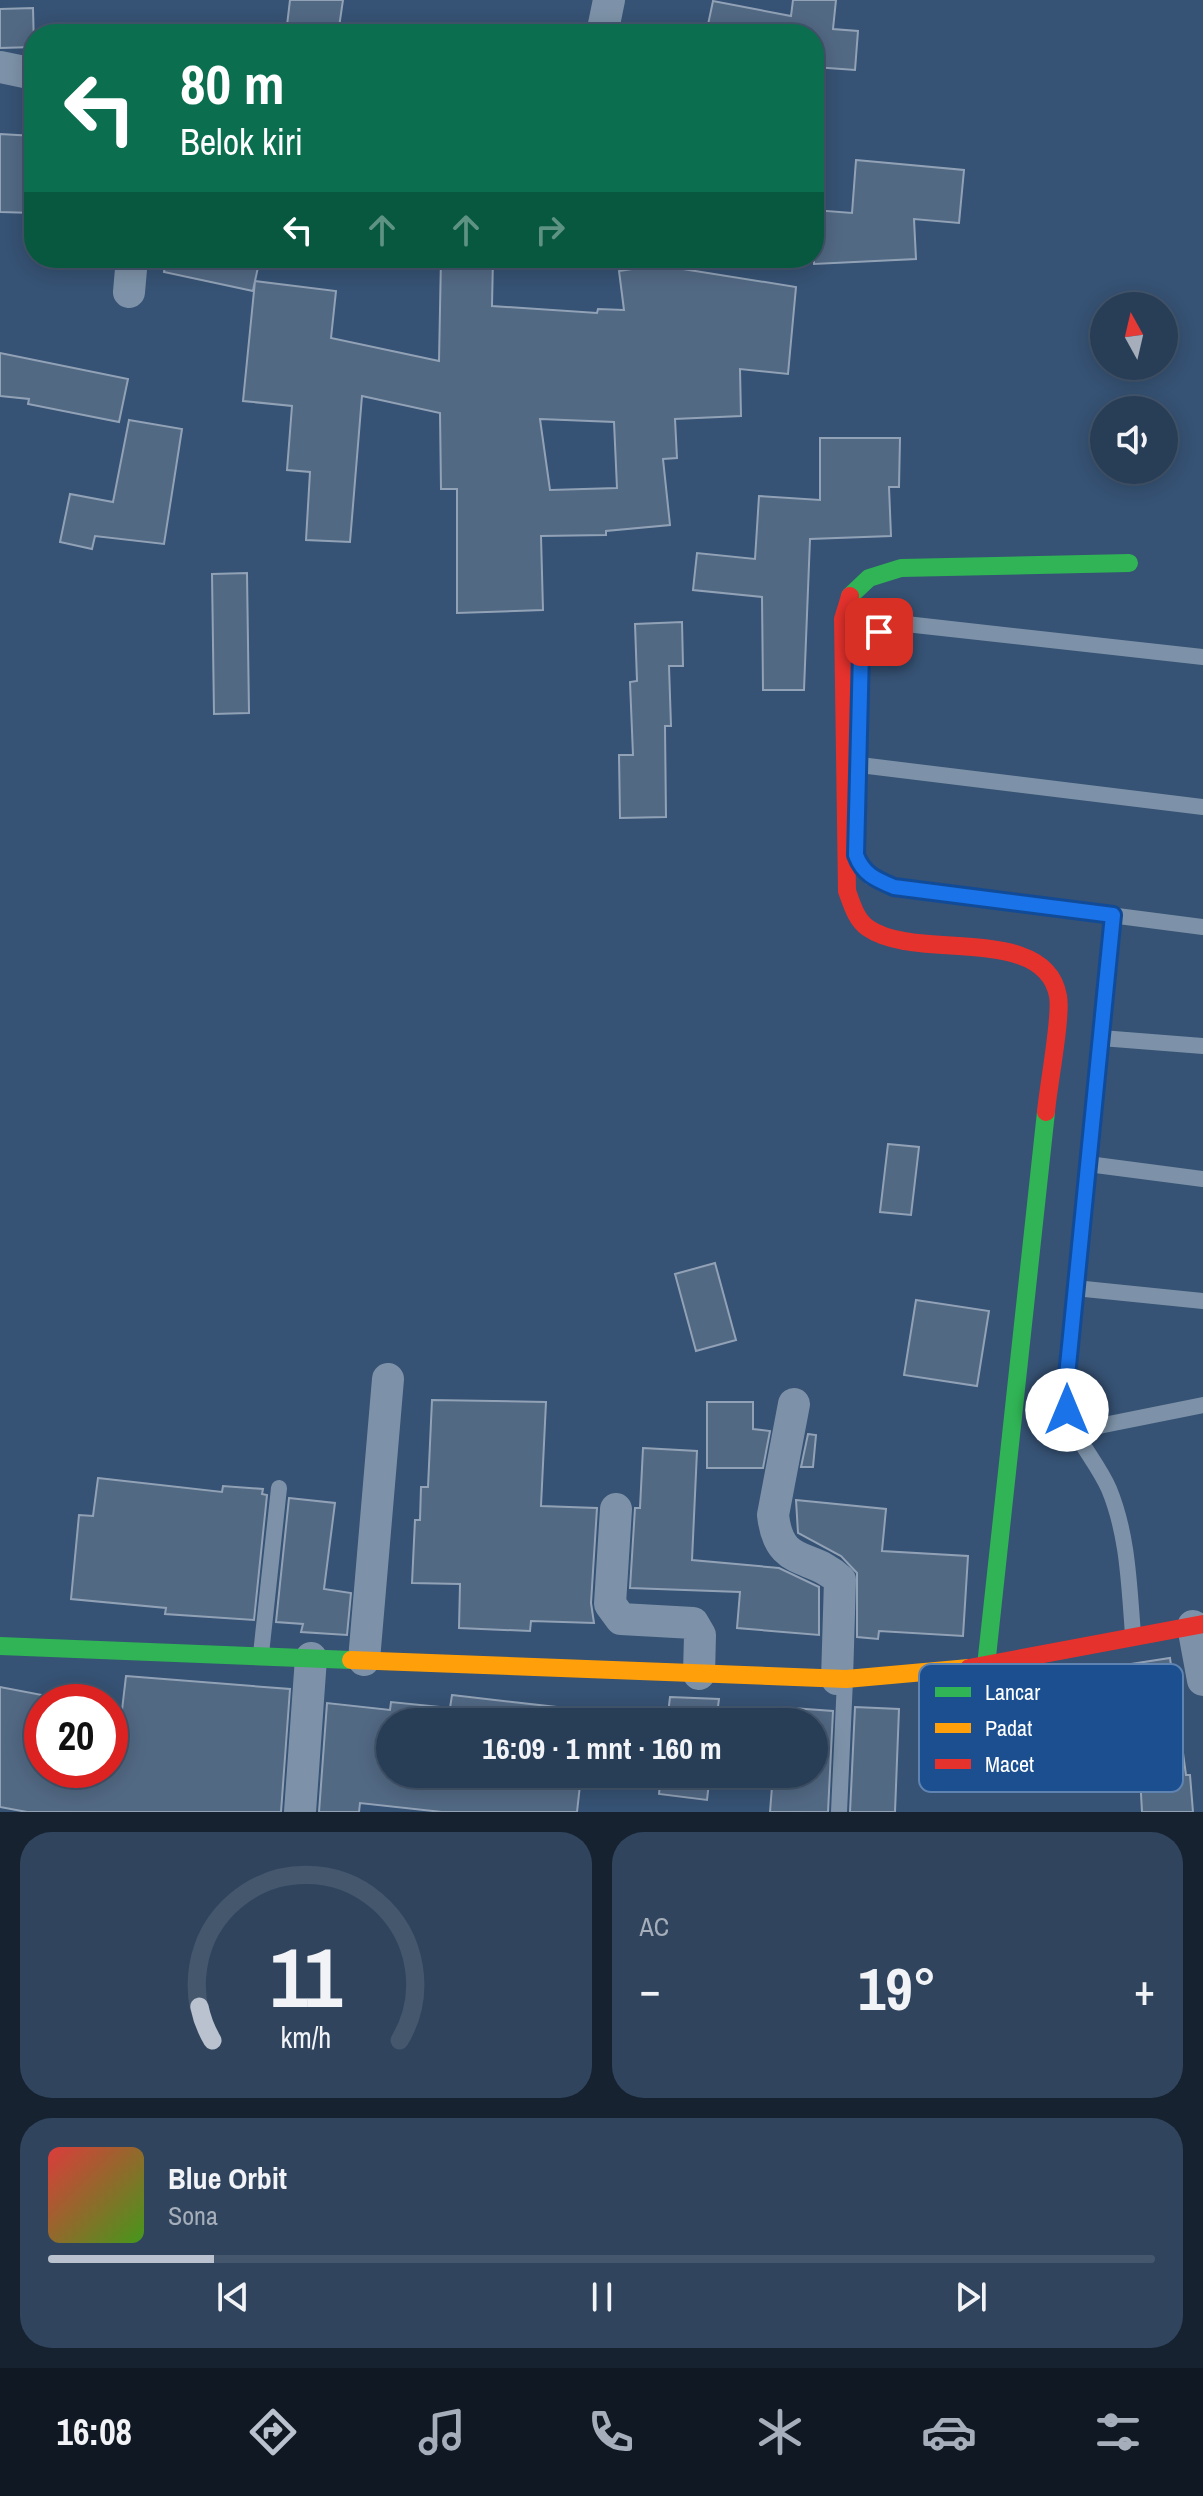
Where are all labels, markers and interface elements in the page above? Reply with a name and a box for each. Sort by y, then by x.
text: 80 m [180,46,285,121]
icon: left [48,56,152,160]
text: Belok kiri [180,118,303,166]
icon: left [276,208,320,252]
icon: ahead [360,208,404,252]
icon: ahead [444,208,488,252]
icon: right [528,208,572,252]
north arrow [1090,292,1178,380]
map controls [1090,292,1178,484]
button: sound [1090,396,1178,484]
pin [845,598,913,666]
icon: arrive [857,610,901,654]
position arrow [1025,1368,1109,1452]
legend [919,1664,1183,1792]
text: Lancar [985,1677,1040,1707]
speed limit sign: 20 [24,1684,128,1788]
text: Padat [985,1713,1032,1743]
text: 16:09 · 1 mnt · 160 m [482,1728,722,1768]
text: Macet [985,1749,1034,1779]
text: AC [640,1909,669,1944]
text: 11 [270,1921,342,2033]
text: 19° [858,1948,937,2029]
text: − [640,1959,661,2019]
text: + [1134,1959,1155,2019]
text: km/h [280,2018,331,2057]
text: Blue Orbit [168,2158,287,2198]
text: Sona [168,2198,218,2233]
icon: previous [211,2275,255,2319]
icon: pause [580,2275,624,2319]
icon: next [949,2275,993,2319]
icon: directions [245,2404,301,2460]
icon: music [414,2404,470,2460]
icon: phone [583,2404,639,2460]
icon: climate [752,2404,808,2460]
icon: car [921,2404,977,2460]
icon: filters [1090,2404,1146,2460]
text: 16:08 [57,2408,132,2456]

